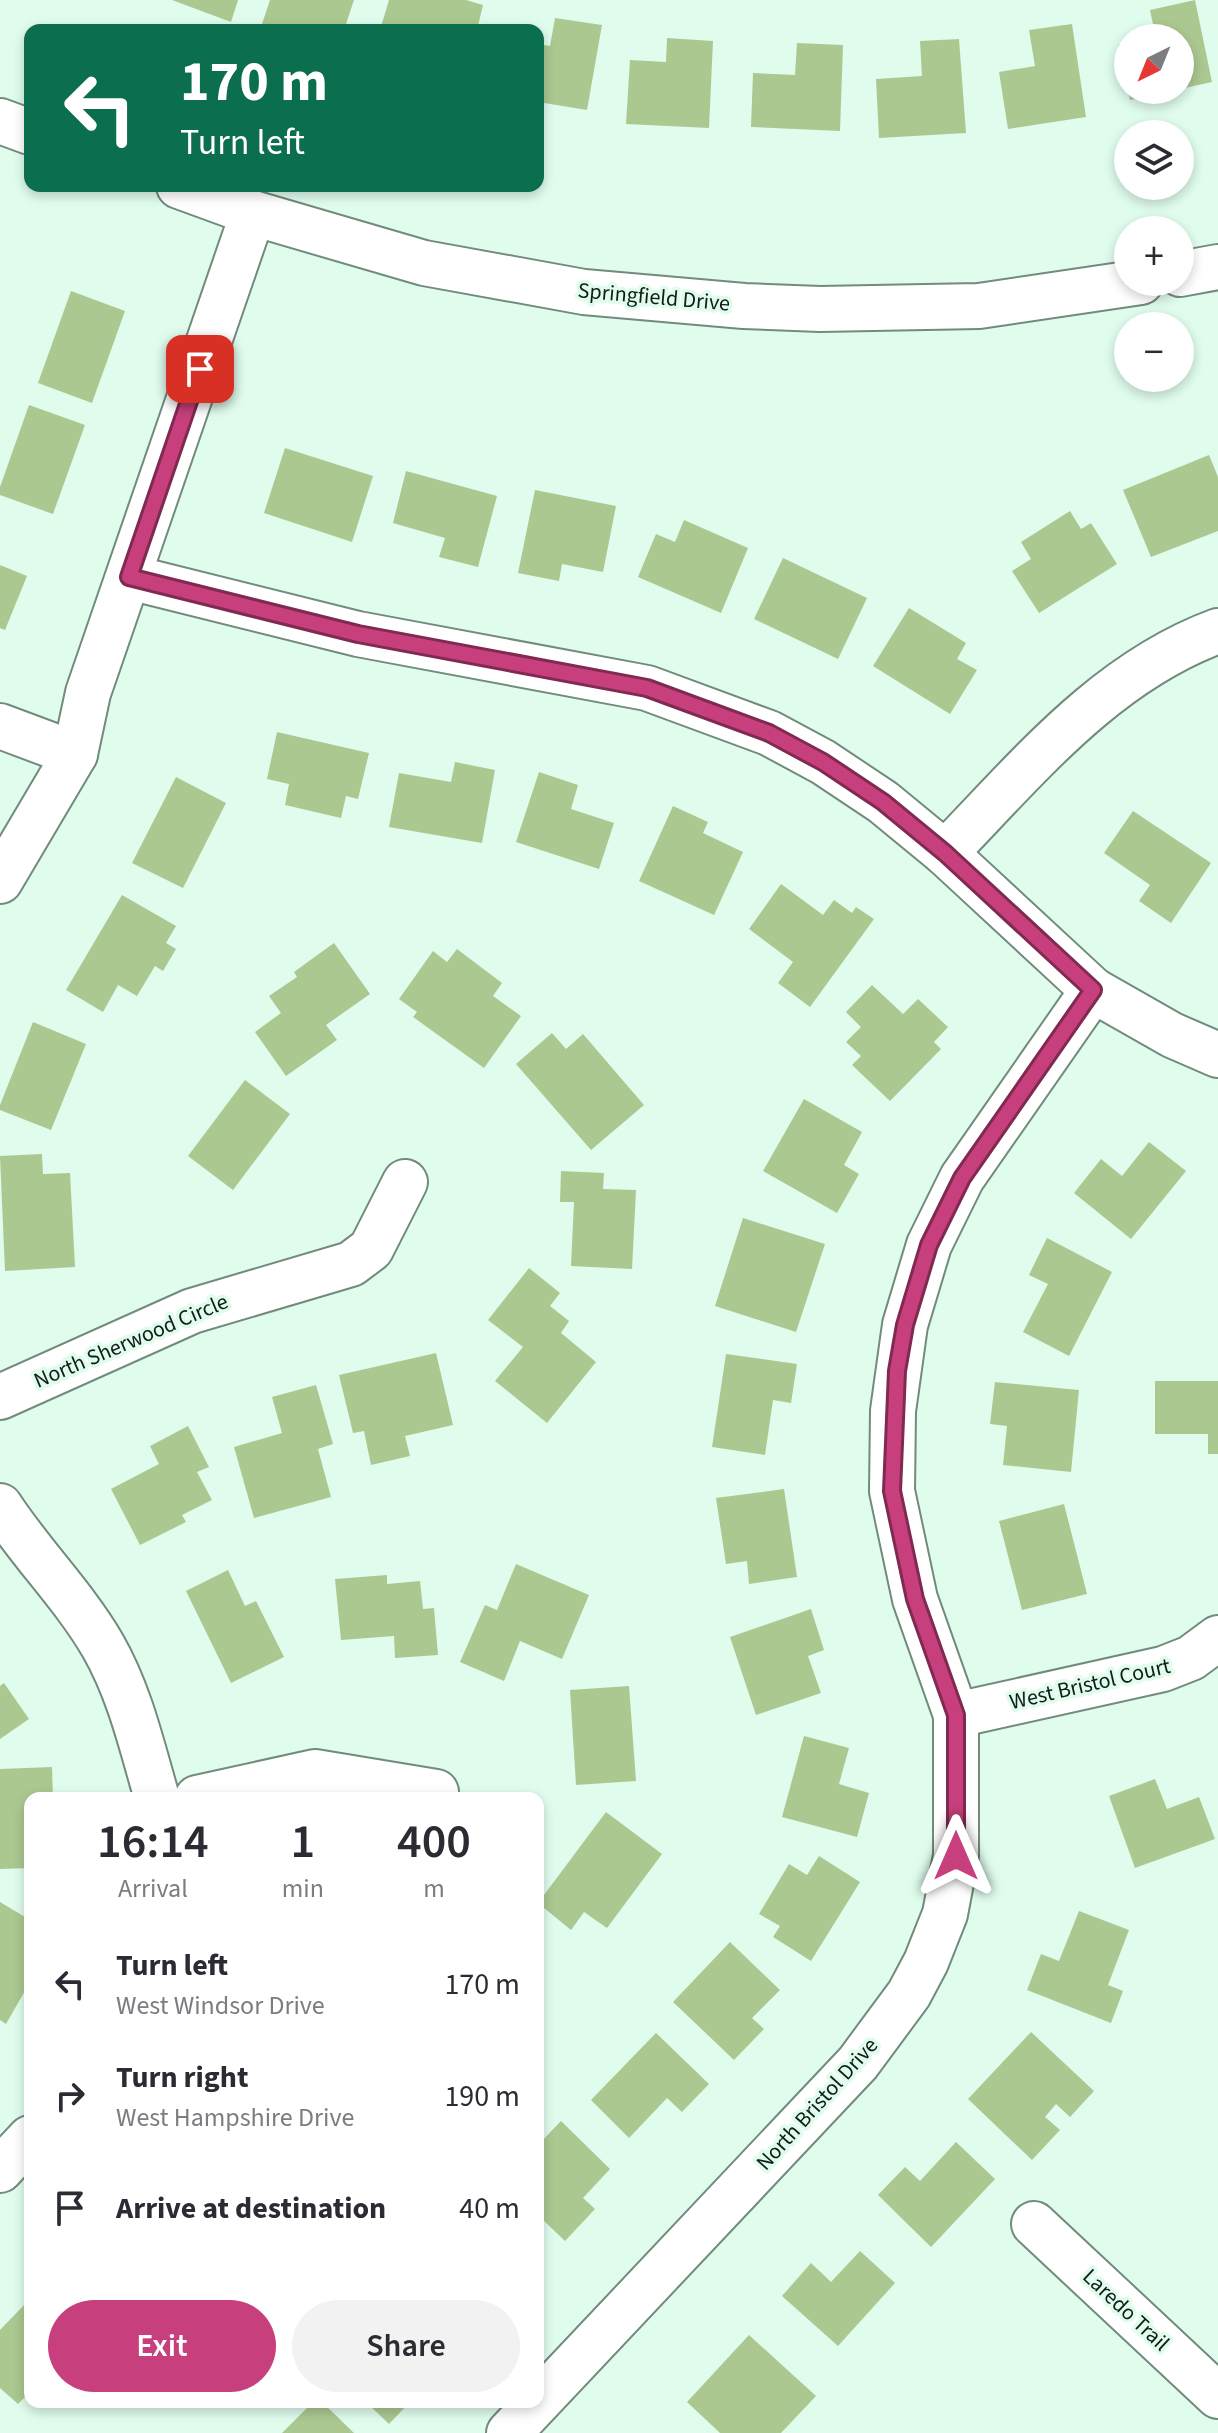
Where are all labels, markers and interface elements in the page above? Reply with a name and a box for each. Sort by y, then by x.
north arrow [1114,24,1194,104]
map controls [1114,24,1194,392]
text: 170 m [180,43,328,122]
icon: left [48,56,152,160]
text: Turn left [180,117,305,168]
button: layers [1114,120,1194,200]
button: + [1114,216,1194,296]
street label: Springfield Drive [577,274,732,320]
button: − [1114,312,1194,392]
pin [166,335,234,403]
icon: arrive [178,347,222,391]
street label: North Sherwood Circle [29,1286,233,1396]
street label: West Bristol Court [1006,1650,1174,1718]
text: 16:14 [97,1808,209,1876]
text: 1 [291,1808,315,1876]
text: 400 [397,1808,471,1876]
position arrow [914,1814,998,1898]
text: Arrival [118,1870,188,1907]
text: min [282,1870,324,1907]
text: m [423,1870,445,1907]
text: Turn left [116,1944,228,1987]
icon: left [48,1962,92,2006]
text: 170 m [444,1963,520,2006]
text: West Windsor Drive [116,1987,325,2024]
street label: North Bristol Drive [749,2030,886,2178]
text: Turn right [116,2056,248,2099]
icon: right [48,2074,92,2118]
text: 190 m [444,2075,520,2118]
text: West Hampshire Drive [116,2099,354,2136]
icon: arrive [48,2186,92,2230]
text: Arrive at destination [116,2187,386,2230]
text: 40 m [459,2187,520,2230]
street label: Laredo Trail [1075,2261,1177,2359]
button: Exit [48,2300,276,2392]
button: Share [292,2300,520,2392]

